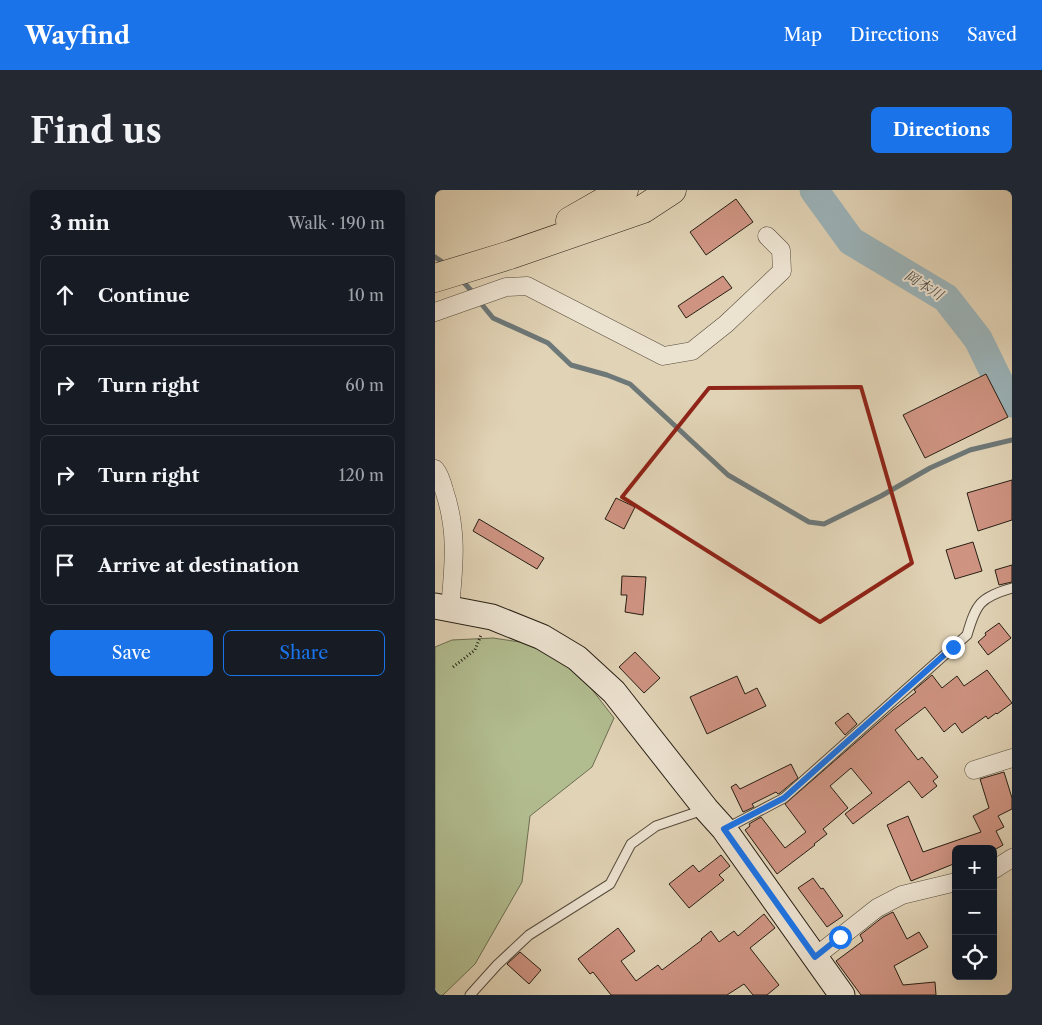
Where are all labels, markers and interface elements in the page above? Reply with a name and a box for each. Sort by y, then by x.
text: Wayfind [25,21,130,50]
text: Map [783,24,822,46]
text: Directions [850,24,939,46]
text: Saved [967,24,1017,46]
button: Directions [871,107,1012,153]
text: Find us [30,109,162,152]
text: 3 min [50,210,110,235]
text: Walk · 190 m [288,213,385,233]
water label: 岡本川 [901,266,948,305]
icon: ahead [51,281,79,309]
text: Continue [98,284,190,307]
text: 10 m [348,285,384,305]
icon: right [51,371,79,399]
text: Turn right [98,374,199,397]
text: 60 m [345,375,384,395]
icon: right [51,461,79,489]
text: Turn right [98,464,199,487]
text: 120 m [339,465,384,485]
icon: arrive [51,551,79,579]
text: Arrive at destination [98,554,299,577]
button: Save [50,630,213,676]
button: Share [223,630,385,676]
route end [942,636,965,659]
map controls [952,845,997,980]
button: + [952,845,997,890]
button: − [952,890,997,935]
route start [829,926,852,949]
button: locate [952,935,997,980]

